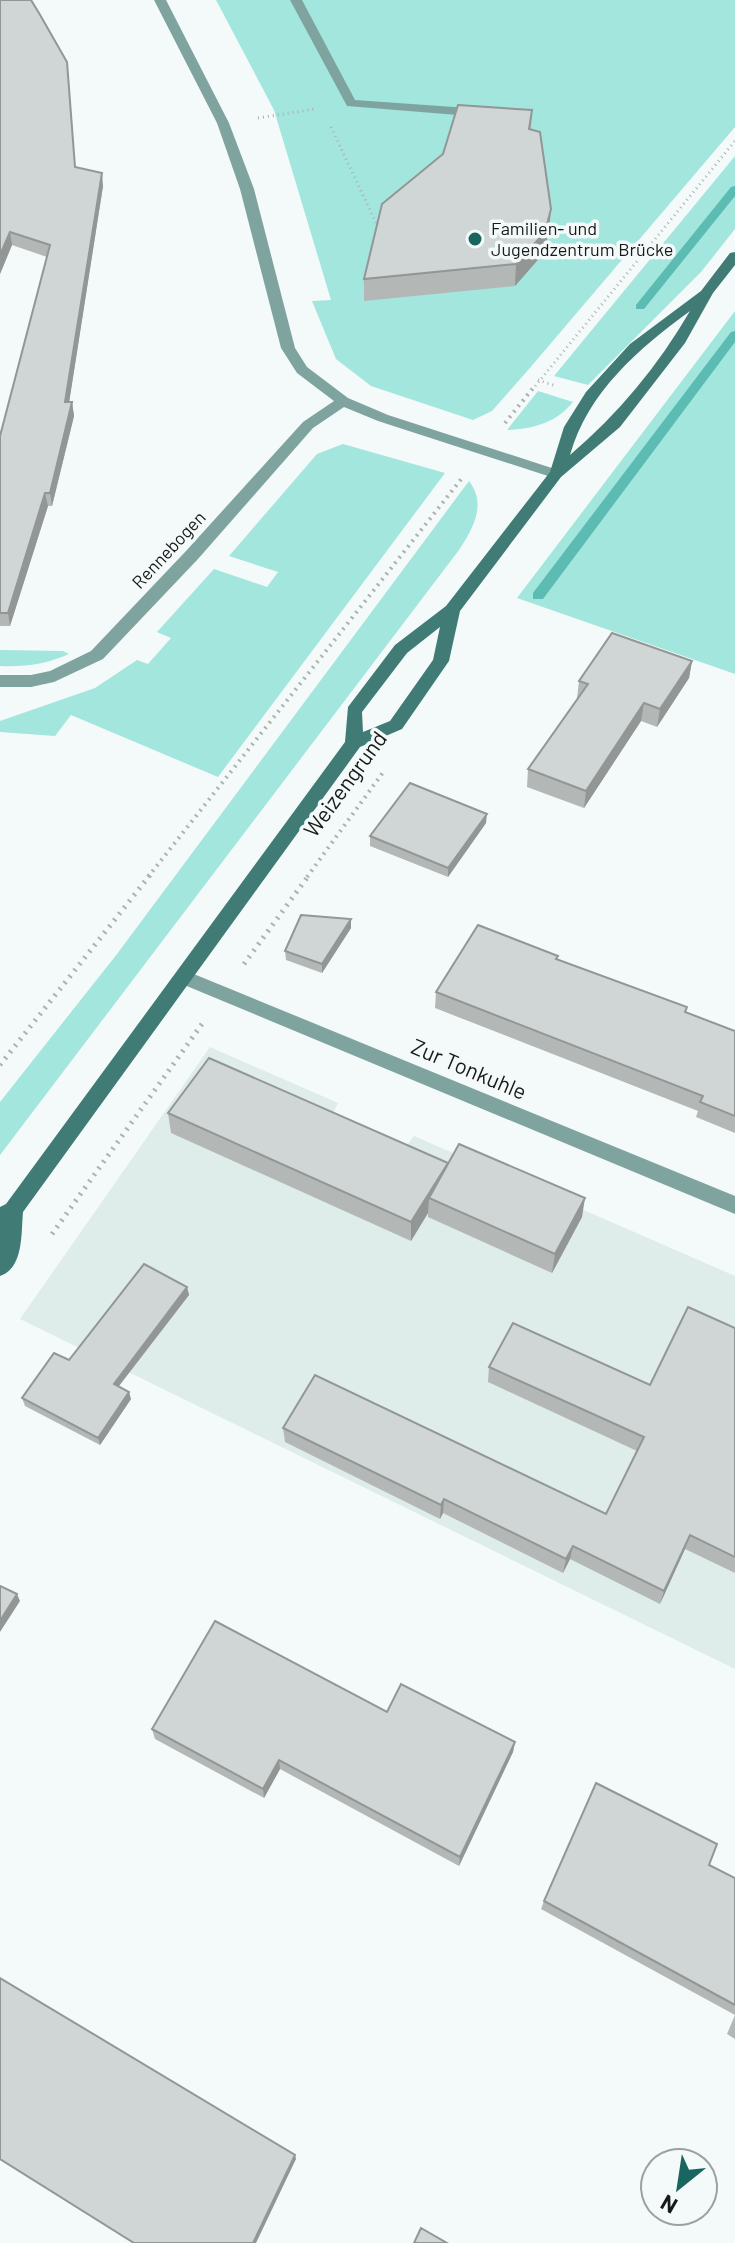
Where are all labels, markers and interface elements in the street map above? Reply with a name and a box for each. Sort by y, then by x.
place label: Familien- und Jugendzentrum Brücke [491,217,673,260]
marker: Familien- und Jugendzentrum Brücke [466,230,484,248]
street label: Rennebogen [127,506,210,593]
street label: Weizengrund [297,726,391,841]
street label: Zur Tonkuhle [408,1032,531,1104]
north arrow [639,2147,719,2227]
text: N [656,2190,681,2220]

